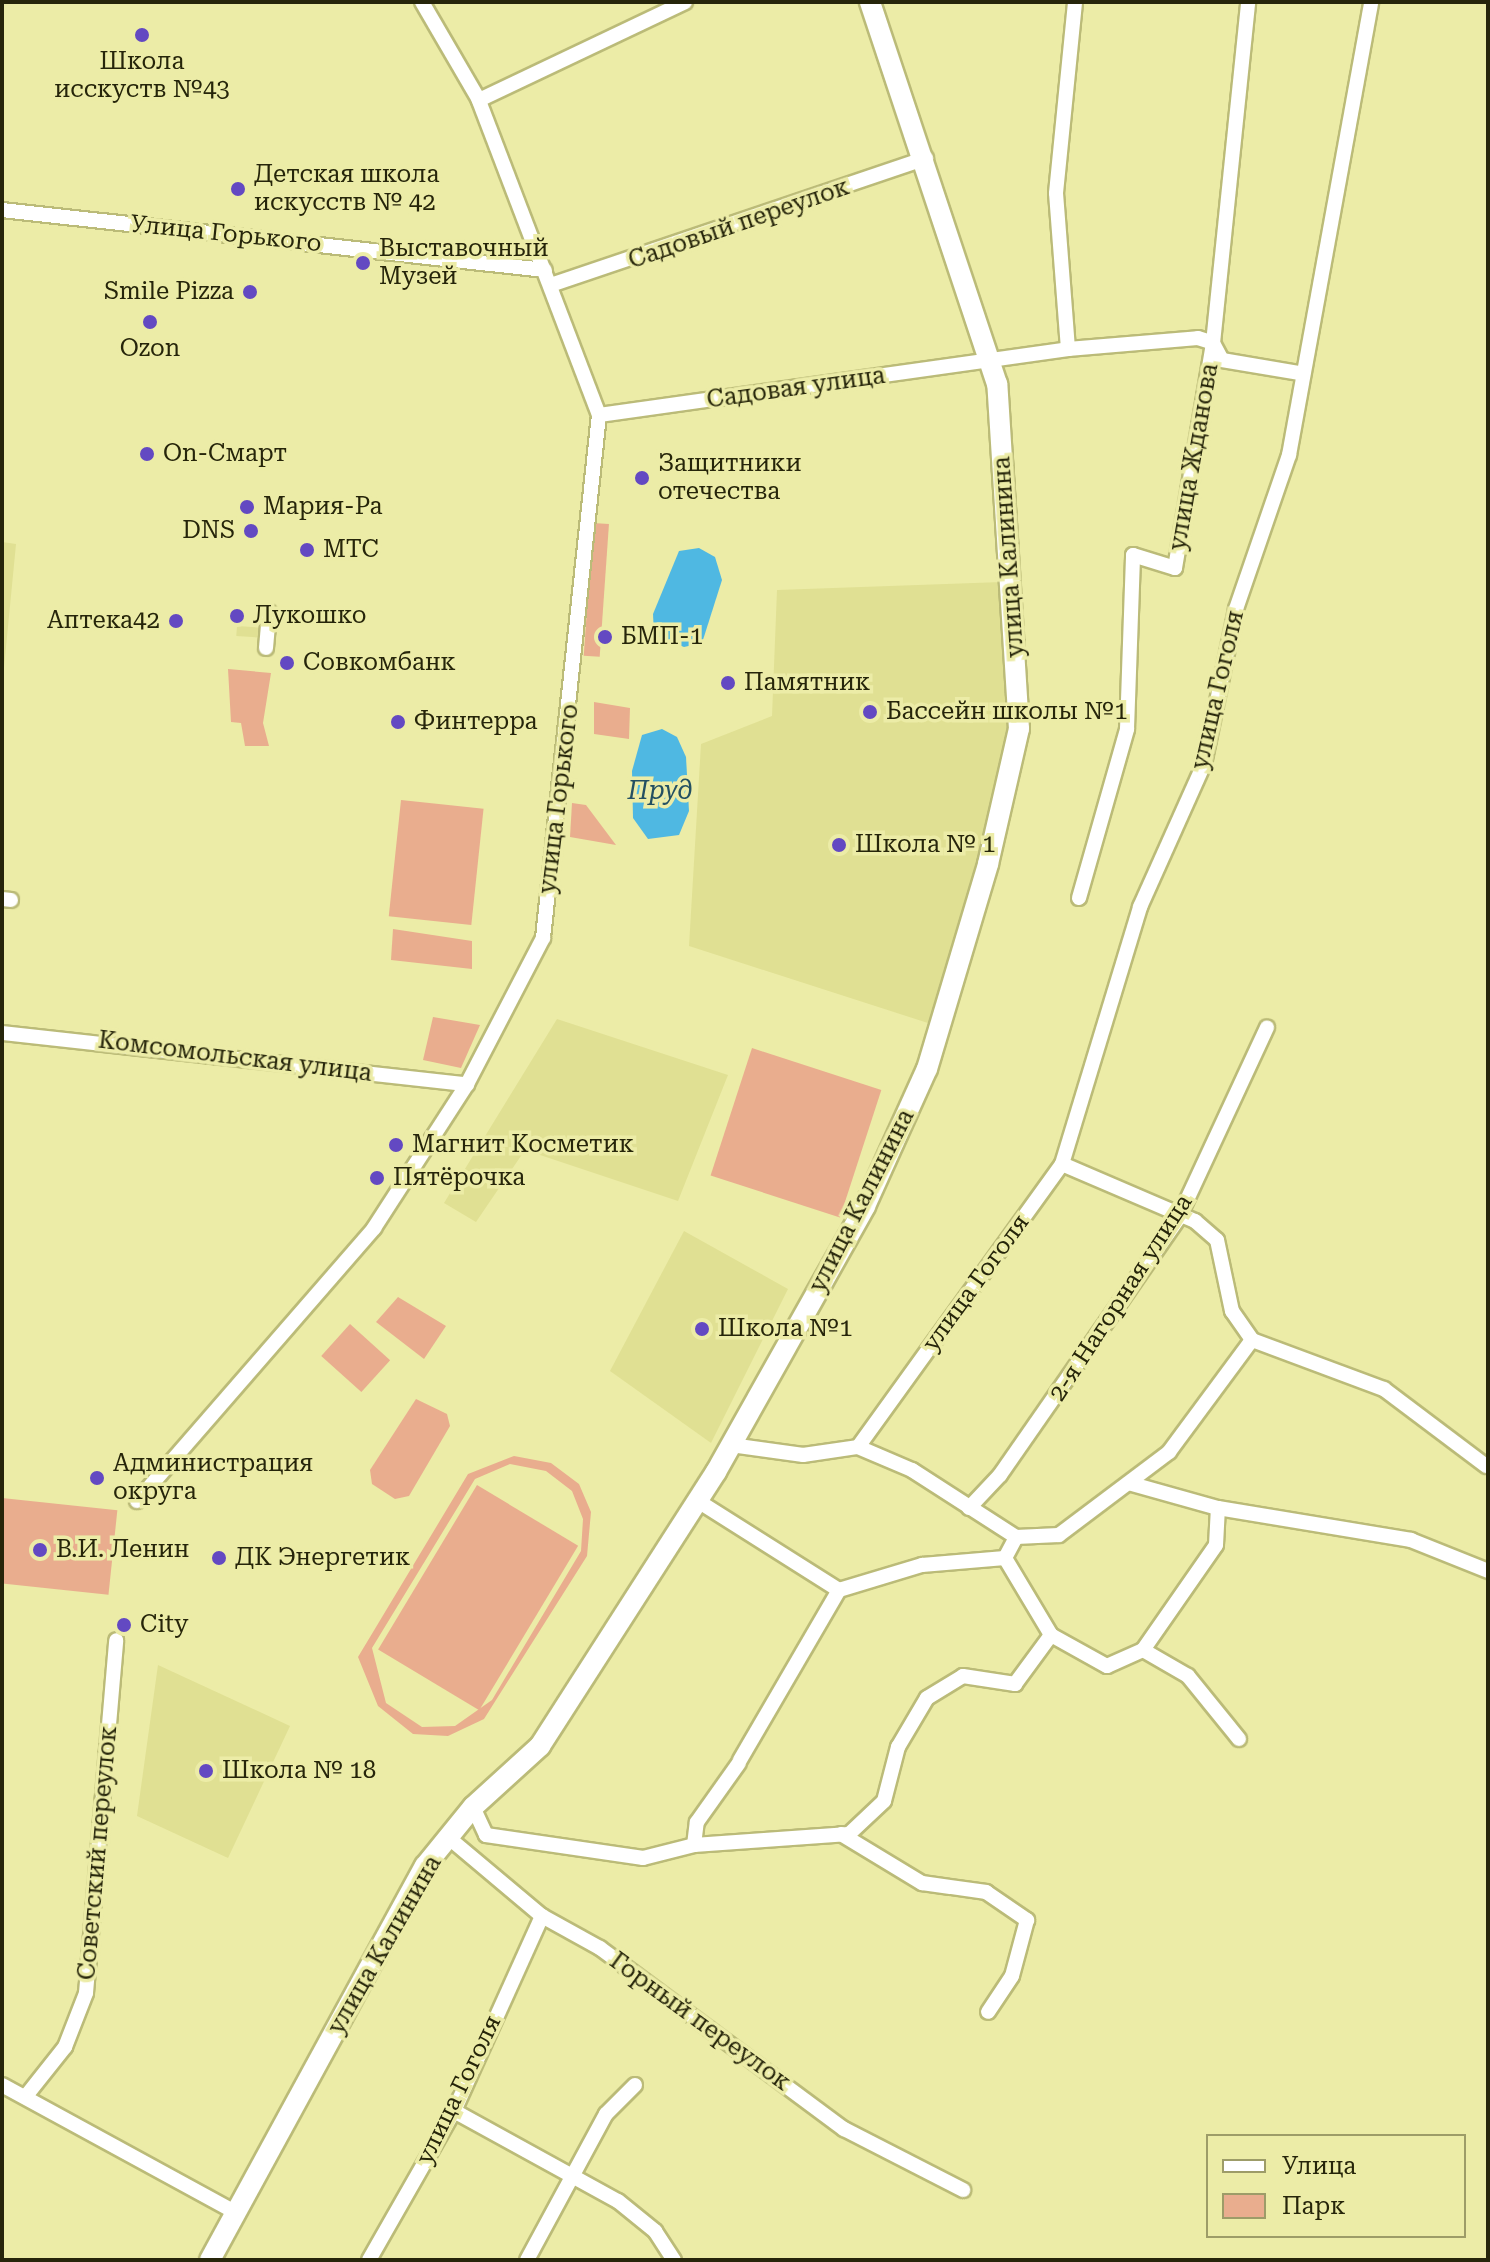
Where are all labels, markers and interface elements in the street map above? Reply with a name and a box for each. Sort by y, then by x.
marker: Школа исскуств №43 [133,26,151,44]
place label: Школа исскуств №43 [54,48,230,104]
place label: Детская школа искусств № 42 [254,161,439,217]
street label: Садовый переулок [625,173,853,275]
marker: Детская школа искусств № 42 [229,180,247,198]
street label: Улица Горького [129,210,323,258]
place label: Выставочный Музей [379,235,549,291]
marker: Выставочный Музей [354,254,372,272]
place label: Smile Pizza [104,278,234,306]
marker: Smile Pizza [241,283,259,301]
marker: Ozon [141,313,159,331]
place label: Ozon [120,335,180,363]
street label: Садовая улица [705,361,887,415]
street label: улица Жданова [1163,361,1225,553]
place label: On-Смарт [163,440,287,468]
marker: On-Смарт [138,445,156,463]
place label: Защитники отечества [658,450,802,506]
street label: улица Калинина [988,455,1030,659]
marker: Защитники отечества [633,469,651,487]
place label: Мария-Ра [263,493,382,521]
marker: Мария-Ра [238,498,256,516]
place label: DNS [182,517,235,545]
marker: DNS [242,522,260,540]
place label: МТС [323,536,379,564]
marker: МТС [298,541,316,559]
place label: Лукошко [253,602,366,630]
place label: Аптека42 [47,607,160,635]
marker: Лукошко [228,607,246,625]
street label: улица Гоголя [1186,608,1250,772]
marker: Аптека42 [167,612,185,630]
place label: БМП-1 [621,623,703,651]
marker: БМП-1 [596,628,614,646]
place label: Совкомбанк [303,649,456,677]
marker: Совкомбанк [278,654,296,672]
place label: Памятник [744,669,870,697]
marker: Памятник [719,674,737,692]
place label: Бассейн школы №1 [886,698,1128,726]
street label: улица Горького [533,703,585,895]
marker: Бассейн школы №1 [861,703,879,721]
place label: Финтерра [414,708,538,736]
marker: Финтерра [389,713,407,731]
water label: Пруд [627,775,693,807]
place label: Школа № 1 [855,831,996,859]
marker: Школа № 1 [830,836,848,854]
street label: Комсомольская улица [97,1026,373,1088]
street label: улица Калинина [803,1105,921,1297]
place label: Магнит Косметик [412,1131,634,1159]
marker: Магнит Косметик [387,1136,405,1154]
place label: Пятёрочка [393,1164,525,1192]
marker: Пятёрочка [368,1169,386,1187]
street label: 2-я Нагорная улица [1043,1189,1199,1407]
street label: улица Гоголя [917,1209,1035,1357]
place label: Школа №1 [718,1315,853,1343]
marker: Школа №1 [693,1320,711,1338]
place label: Администрация округа [113,1450,313,1506]
marker: Администрация округа [88,1469,106,1487]
place label: В.И. Ленин [56,1536,189,1564]
marker: В.И. Ленин [31,1541,49,1559]
place label: ДК Энергетик [235,1544,410,1572]
marker: ДК Энергетик [210,1549,228,1567]
place label: City [140,1611,188,1639]
marker: City [115,1616,133,1634]
street label: Советский переулок [73,1725,123,1981]
place label: Школа № 18 [222,1757,376,1785]
marker: Школа № 18 [197,1762,215,1780]
street label: улица Калинина [322,1851,448,2039]
street label: Горный переулок [604,1947,796,2097]
street label: улица Гоголя [411,2011,507,2169]
legend [1206,2134,1466,2238]
text: Улица [1282,2152,1356,2180]
text: Парк [1282,2192,1345,2220]

